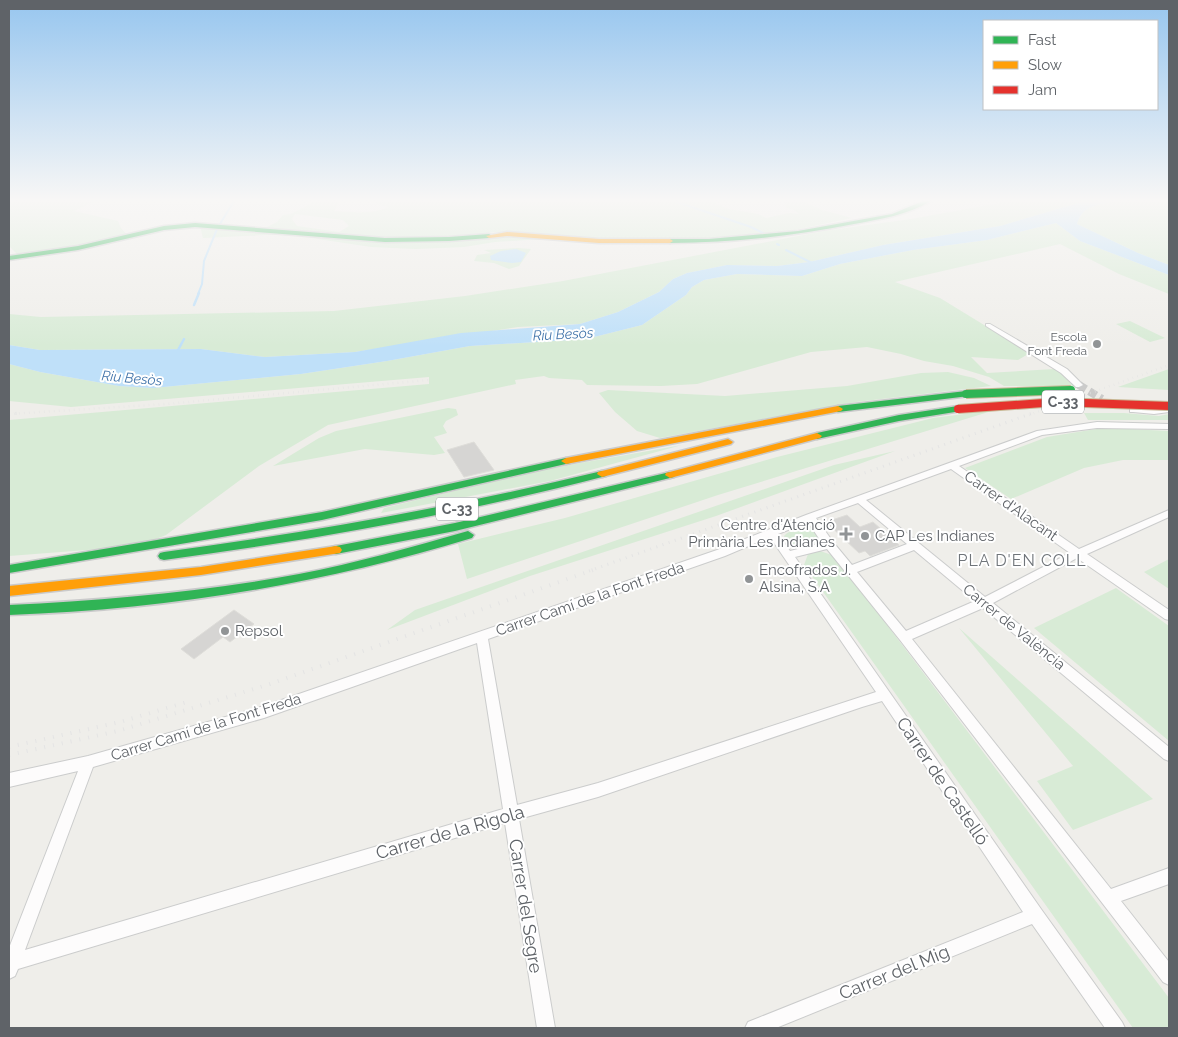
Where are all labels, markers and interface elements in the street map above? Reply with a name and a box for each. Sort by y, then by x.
legend [983,20,1158,110]
text: Fast [1028,31,1056,49]
text: Slow [1028,56,1062,74]
text: Jam [1028,81,1057,99]
water label: Riu Besòs [532,324,594,344]
place label: Escola Font Freda [1027,330,1087,358]
marker: Escola Font Freda [1091,338,1103,350]
water label: Riu Besòs [101,367,163,389]
road number: C-33 [1042,391,1084,414]
street label: Carrer d'Alacant [961,467,1061,545]
road number: C-33 [436,498,478,520]
place label: Centre d'Atenció Primària Les Indianes [688,516,835,551]
marker: Centre d'Atenció Primària Les Indianes [839,527,853,541]
place label: CAP Les Indianes [875,527,995,545]
marker: CAP Les Indianes [859,530,871,542]
district label: PLA D'EN COLL [958,551,1086,570]
street label: Carrer Camí de la Font Freda [493,558,687,640]
place label: Encofrados J. Alsina, S.A [759,561,851,596]
marker: Encofrados J. Alsina, S.A [743,573,755,585]
street label: Carrer de València [959,580,1069,674]
place label: Repsol [235,622,284,640]
marker: Repsol [219,625,231,637]
street label: Carrer Camí de la Font Freda [109,689,303,765]
street label: Carrer de Castelló [892,713,994,849]
street label: Carrer de la Rigola [373,801,527,863]
street label: Carrer del Segre [505,837,547,975]
street label: Carrer del Mig [836,940,952,1004]

